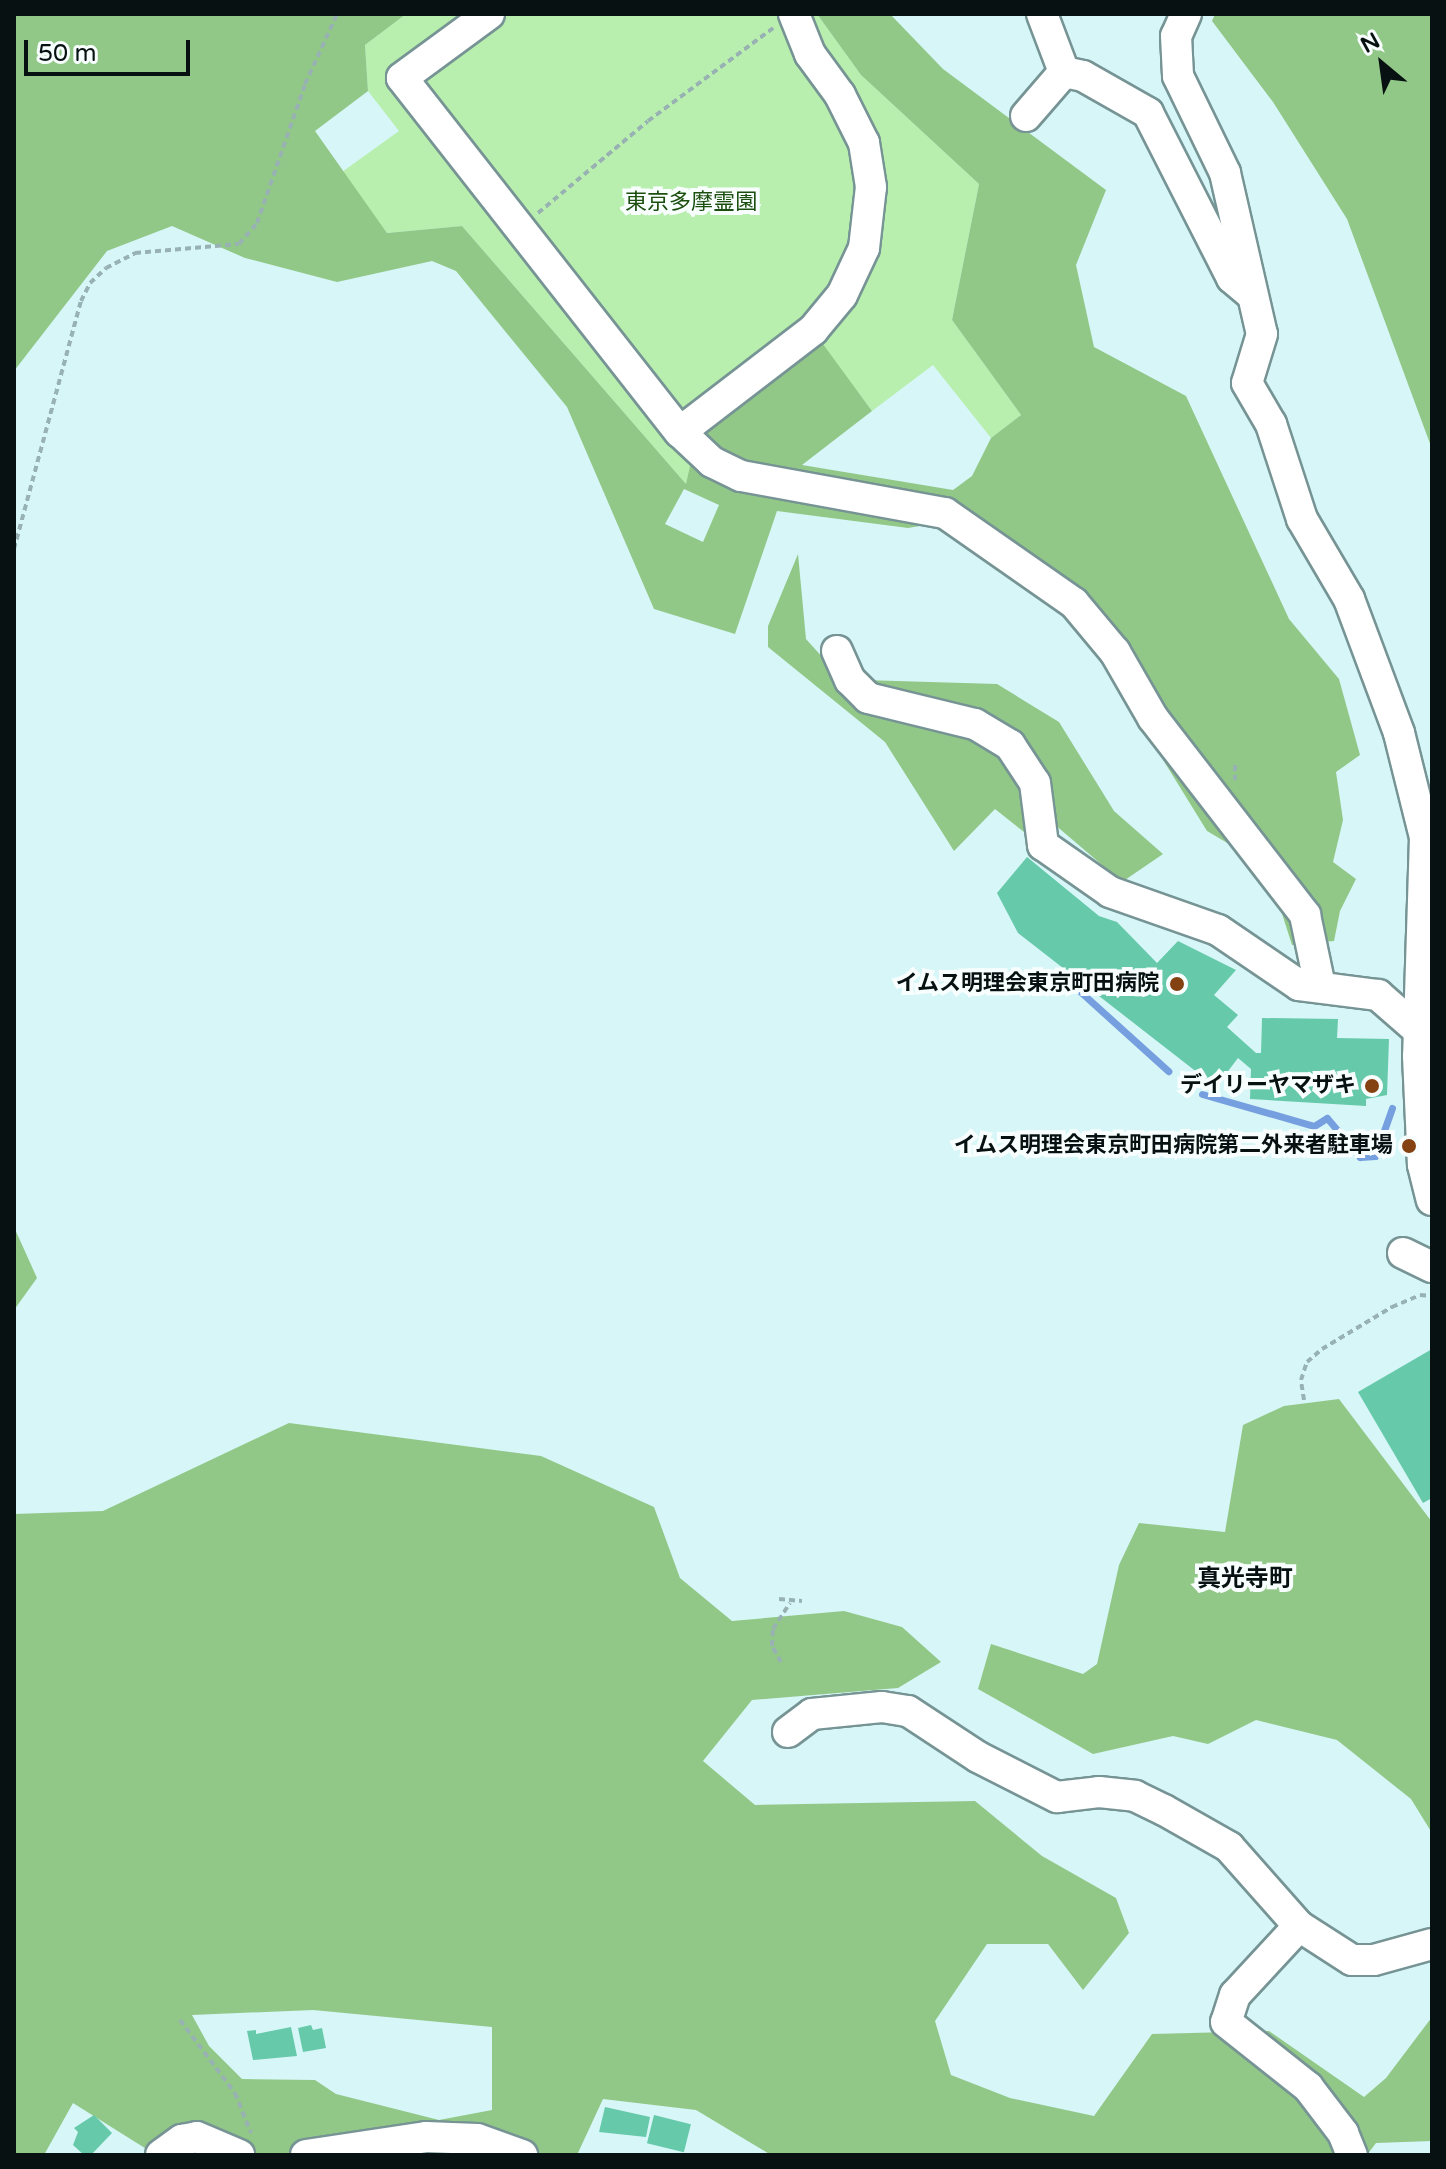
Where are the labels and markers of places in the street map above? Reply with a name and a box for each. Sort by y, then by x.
place label: イムス明理会東京町田病院 [895,971,1159,997]
marker: イムス明理会東京町田病院 [1166,973,1188,995]
place label: デイリーヤマザキ [1180,1073,1356,1099]
marker: デイリーヤマザキ [1363,1077,1381,1095]
place label: イムス明理会東京町田病院第二外来者駐車場 [953,1133,1393,1159]
marker: イムス明理会東京町田病院第二外来者駐車場 [1400,1137,1418,1155]

